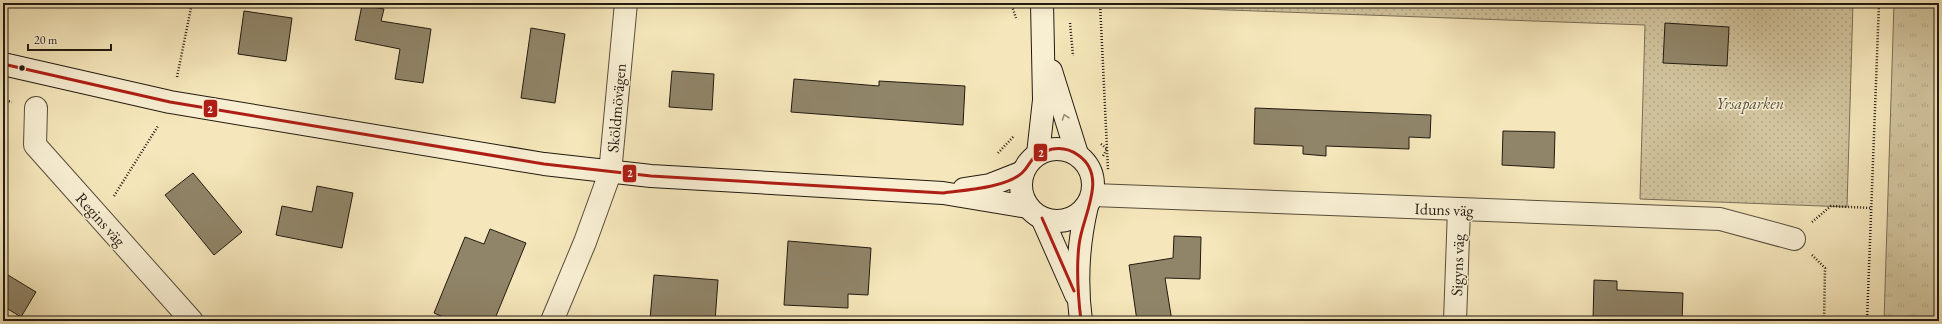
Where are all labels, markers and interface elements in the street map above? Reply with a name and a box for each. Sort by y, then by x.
scale bar [28,26,111,52]
text: 20 m [34,32,58,48]
street label: Sköldmövägen [602,62,631,154]
unlabelled marker [17,63,27,73]
park label: Yrsaparken [1716,93,1784,114]
line badge: 2 [203,99,218,118]
text: 2 [207,102,213,116]
one-way arrow [1061,114,1070,121]
line badge: 2 [1033,143,1048,162]
text: 2 [1038,146,1044,160]
line badge: 2 [622,164,637,183]
text: 2 [627,166,633,180]
street label: Regins väg [71,188,131,251]
street label: Iduns väg [1414,198,1475,221]
street label: Sigyns väg [1446,233,1469,296]

